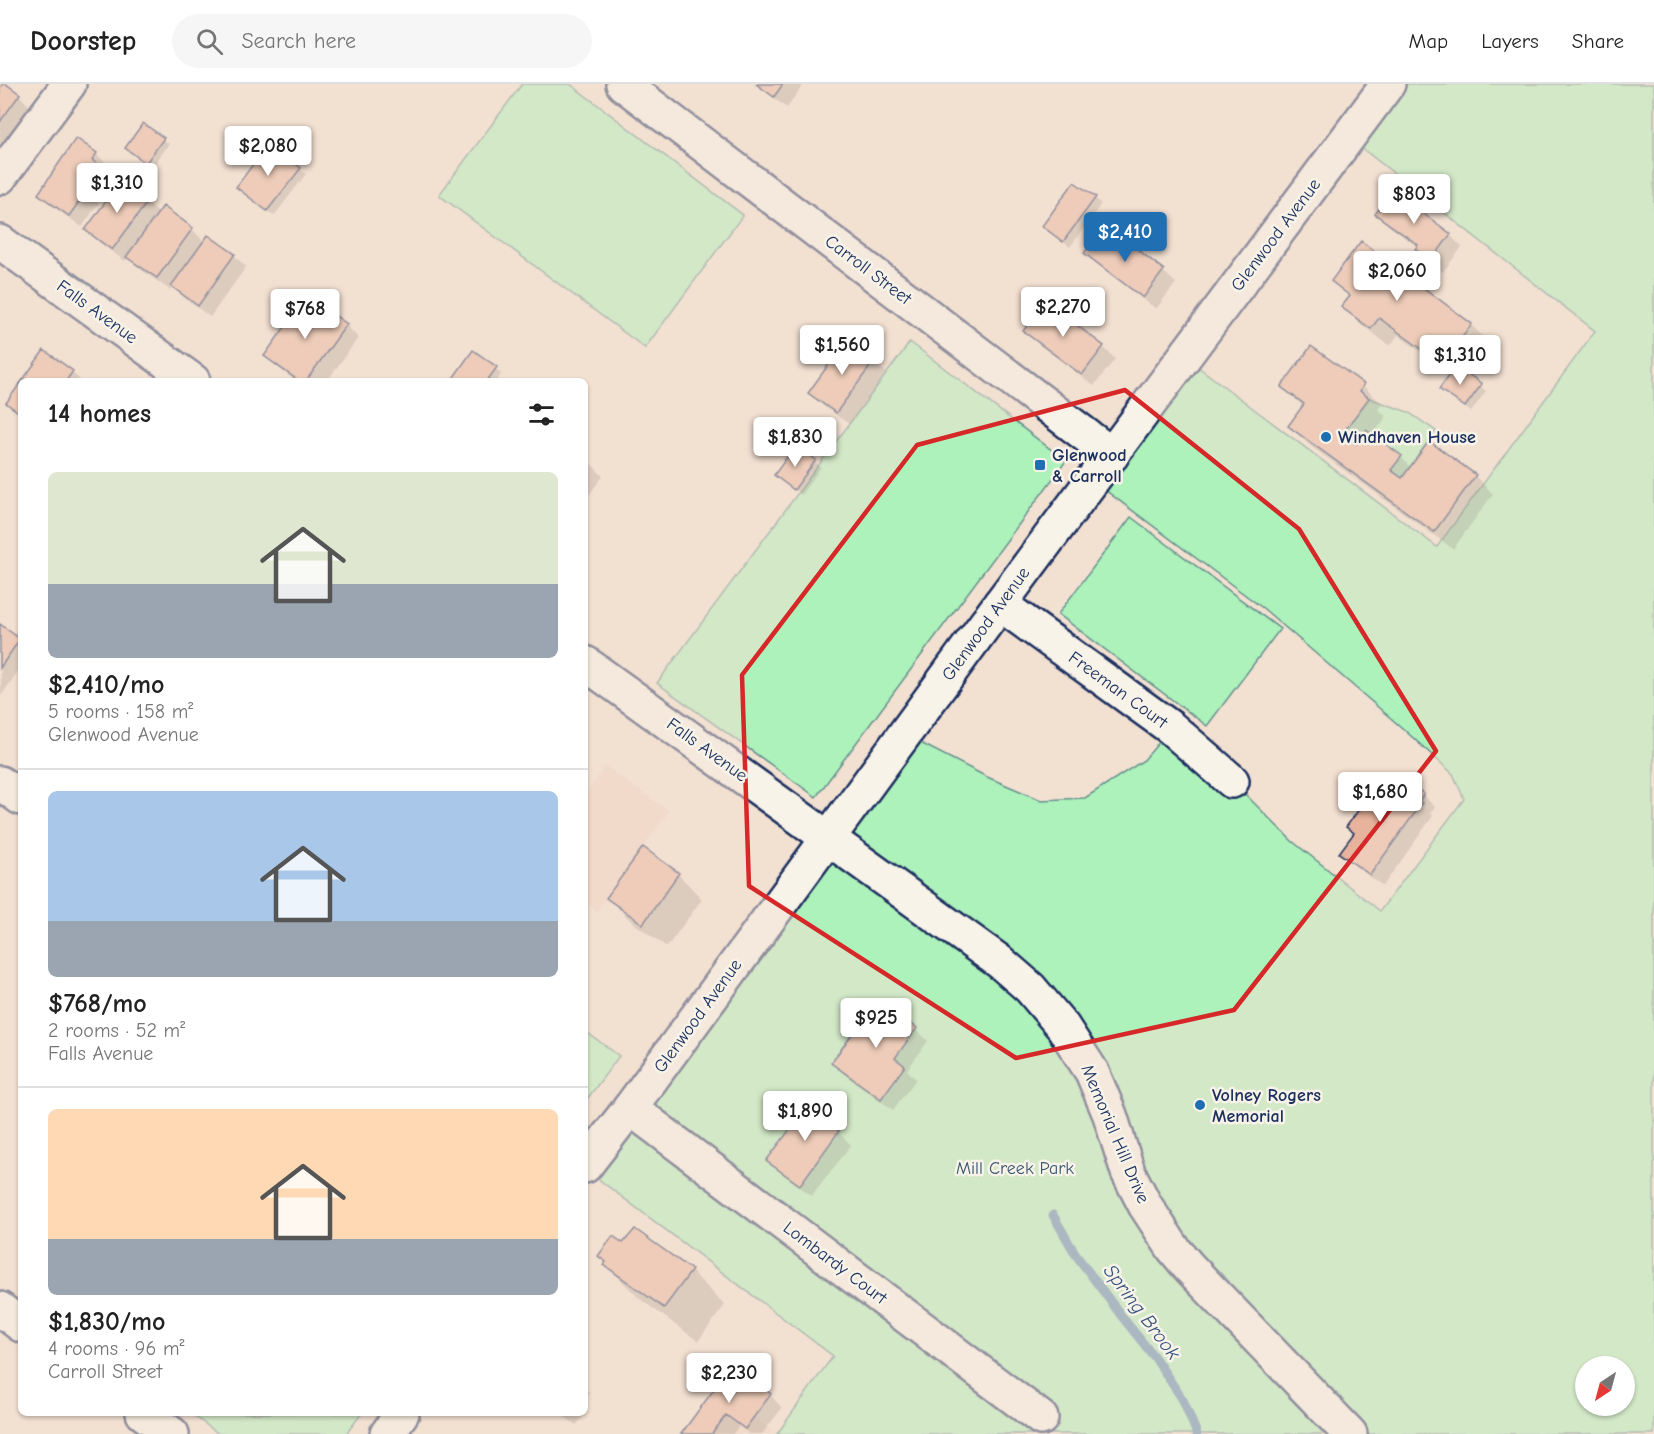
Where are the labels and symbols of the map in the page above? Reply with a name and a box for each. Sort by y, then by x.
pin: $2,080 [219,126,317,177]
pin: $1,310 [68,163,166,214]
pin: $803 [1378,174,1450,225]
street label: Glenwood Avenue [1227,175,1325,295]
pin: $2,410 [1076,212,1174,263]
street label: Carroll Street [821,231,916,310]
pin: $2,060 [1348,251,1446,302]
street label: Falls Avenue [52,276,142,348]
pin: $2,270 [1014,287,1112,338]
pin: $768 [269,289,341,340]
pin: $1,560 [793,325,891,376]
pin: $1,310 [1411,335,1509,386]
pin: $1,830 [746,417,844,468]
place label: Windhaven House [1338,427,1476,448]
marker: Windhaven House [1319,430,1333,444]
place label: Glenwood & Carroll [1052,445,1127,487]
marker: Glenwood & Carroll [1033,458,1047,472]
street label: Glenwood Avenue [938,563,1034,685]
street label: Freeman Court [1064,647,1172,734]
street label: Falls Avenue [662,714,752,786]
pin: $1,680 [1331,772,1429,823]
street label: Glenwood Avenue [650,955,746,1077]
pin: $925 [840,998,912,1049]
street label: Memorial Hill Drive [1076,1061,1154,1207]
place label: Volney Rogers Memorial [1212,1085,1321,1127]
pin: $1,890 [756,1091,854,1142]
marker: Volney Rogers Memorial [1193,1098,1207,1112]
park label: Mill Creek Park [956,1158,1074,1179]
street label: Lombardy Court [779,1217,892,1309]
water label: Spring Brook [1099,1260,1185,1364]
pin: $2,230 [680,1353,778,1404]
north arrow [1575,1356,1635,1416]

